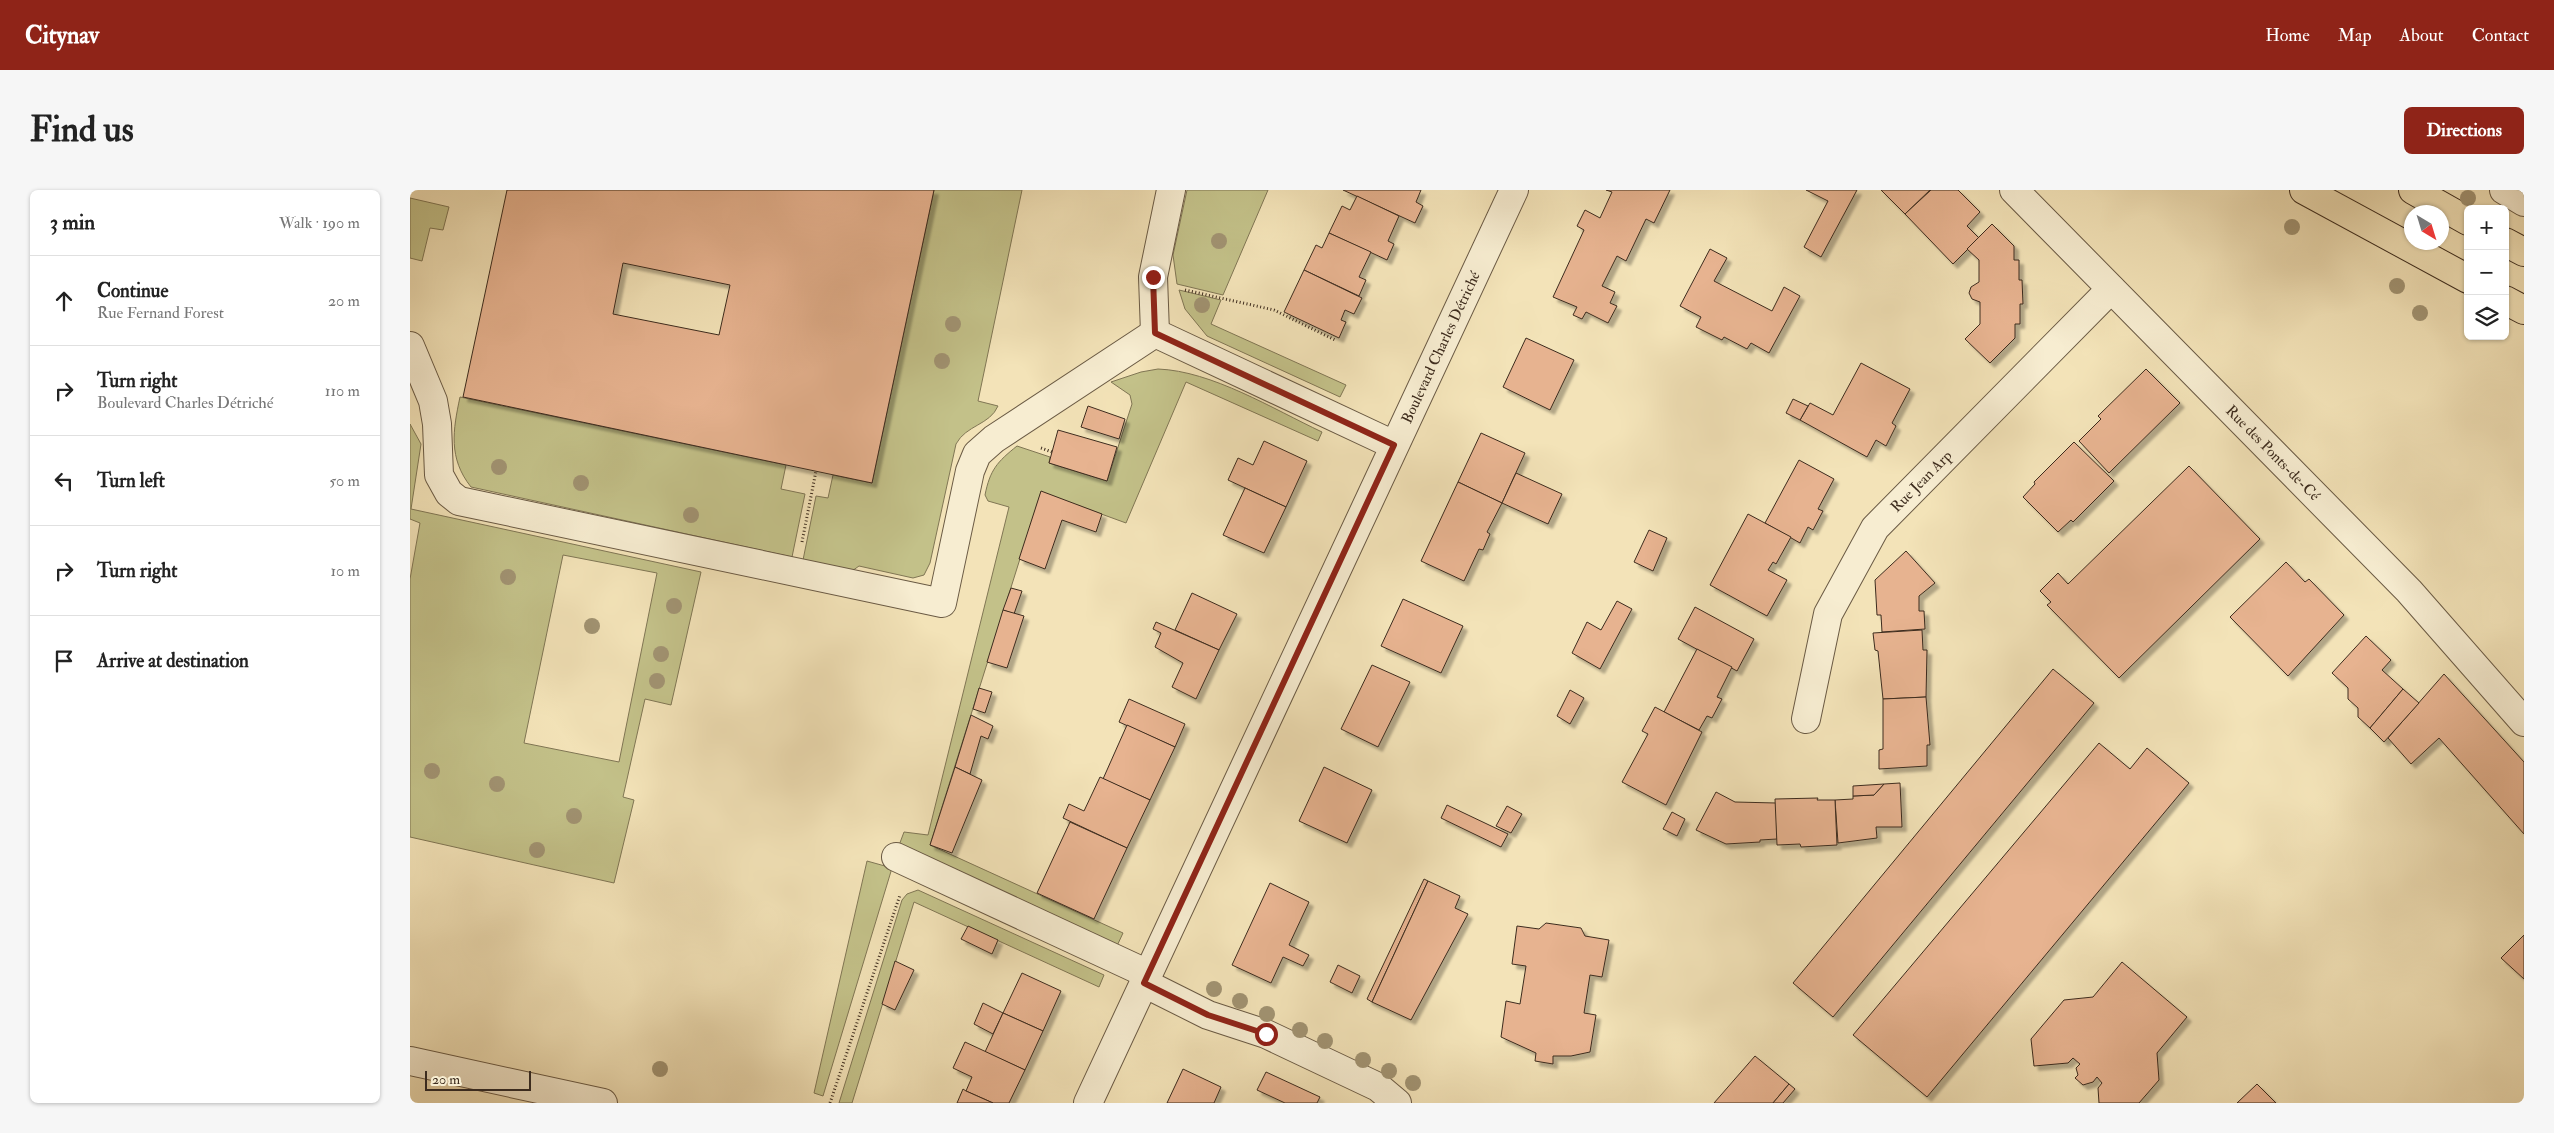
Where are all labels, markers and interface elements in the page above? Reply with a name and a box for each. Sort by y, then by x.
text: Citynav [25,20,99,51]
text: Home [2265,24,2310,47]
text: Map [2338,24,2372,47]
text: About [2400,24,2444,47]
text: Contact [2472,24,2529,47]
button: Directions [2404,107,2524,154]
text: Find us [30,108,134,152]
north arrow [2404,205,2449,250]
map controls [2464,205,2509,340]
button: + [2464,205,2509,250]
text: 3 min [50,209,95,236]
text: Walk · 190 m [279,213,360,233]
button: − [2464,250,2509,295]
route end [1142,266,1165,289]
street label: Boulevard Charles Détriché [1397,268,1485,427]
text: Continue [97,279,168,303]
icon: ahead [50,287,78,315]
text: 20 m [328,291,360,311]
button: layers [2464,295,2509,340]
text: Rue Fernand Forest [97,303,224,323]
text: Turn right [97,369,177,393]
icon: right [50,377,78,405]
text: 110 m [325,381,360,401]
text: Boulevard Charles Détriché [97,393,273,413]
street label: Rue des Ponts-de-Cé [2221,401,2324,506]
street label: Rue Jean Arp [1887,446,1957,517]
icon: left [50,467,78,495]
text: Turn left [97,469,165,493]
text: 50 m [329,471,360,491]
icon: right [50,557,78,585]
text: Turn right [97,559,177,583]
text: 10 m [330,561,360,581]
icon: arrive [50,647,78,675]
text: Arrive at destination [97,649,249,673]
route start [1255,1023,1278,1046]
scale bar [425,1068,531,1091]
text: 20 m [432,1071,460,1088]

